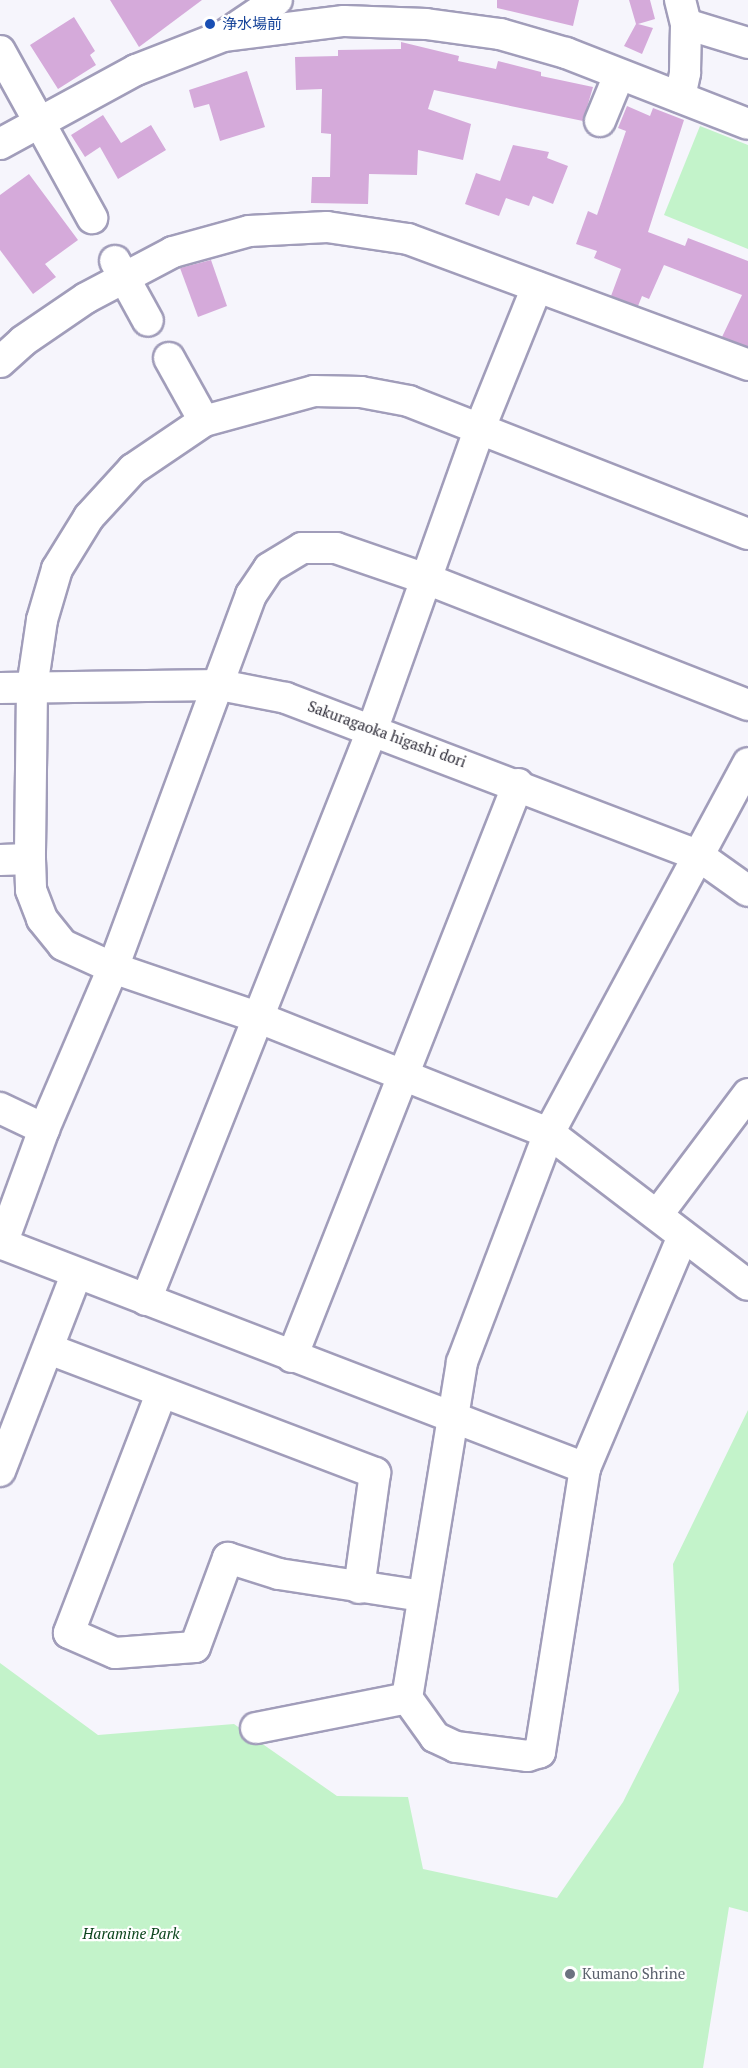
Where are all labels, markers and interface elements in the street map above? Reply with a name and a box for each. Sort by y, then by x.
place label: 浄水場前 [222,15,282,33]
marker: 浄水場前 [203,17,217,31]
street label: Sakuragaoka higashi dori [305,697,469,771]
park label: Haramine Park [82,1925,180,1943]
place label: Kumano Shrine [582,1965,685,1983]
marker: Kumano Shrine [563,1967,577,1981]

